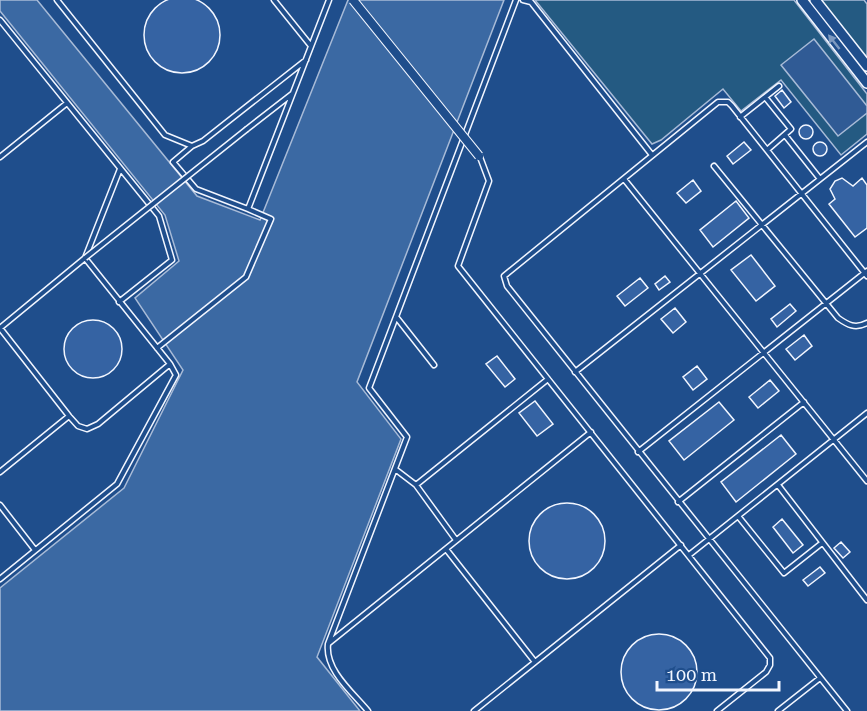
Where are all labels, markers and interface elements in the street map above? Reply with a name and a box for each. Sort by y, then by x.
one-way arrow [829,34,841,49]
scale bar [657,654,778,692]
text: 100 m [666,664,717,685]

